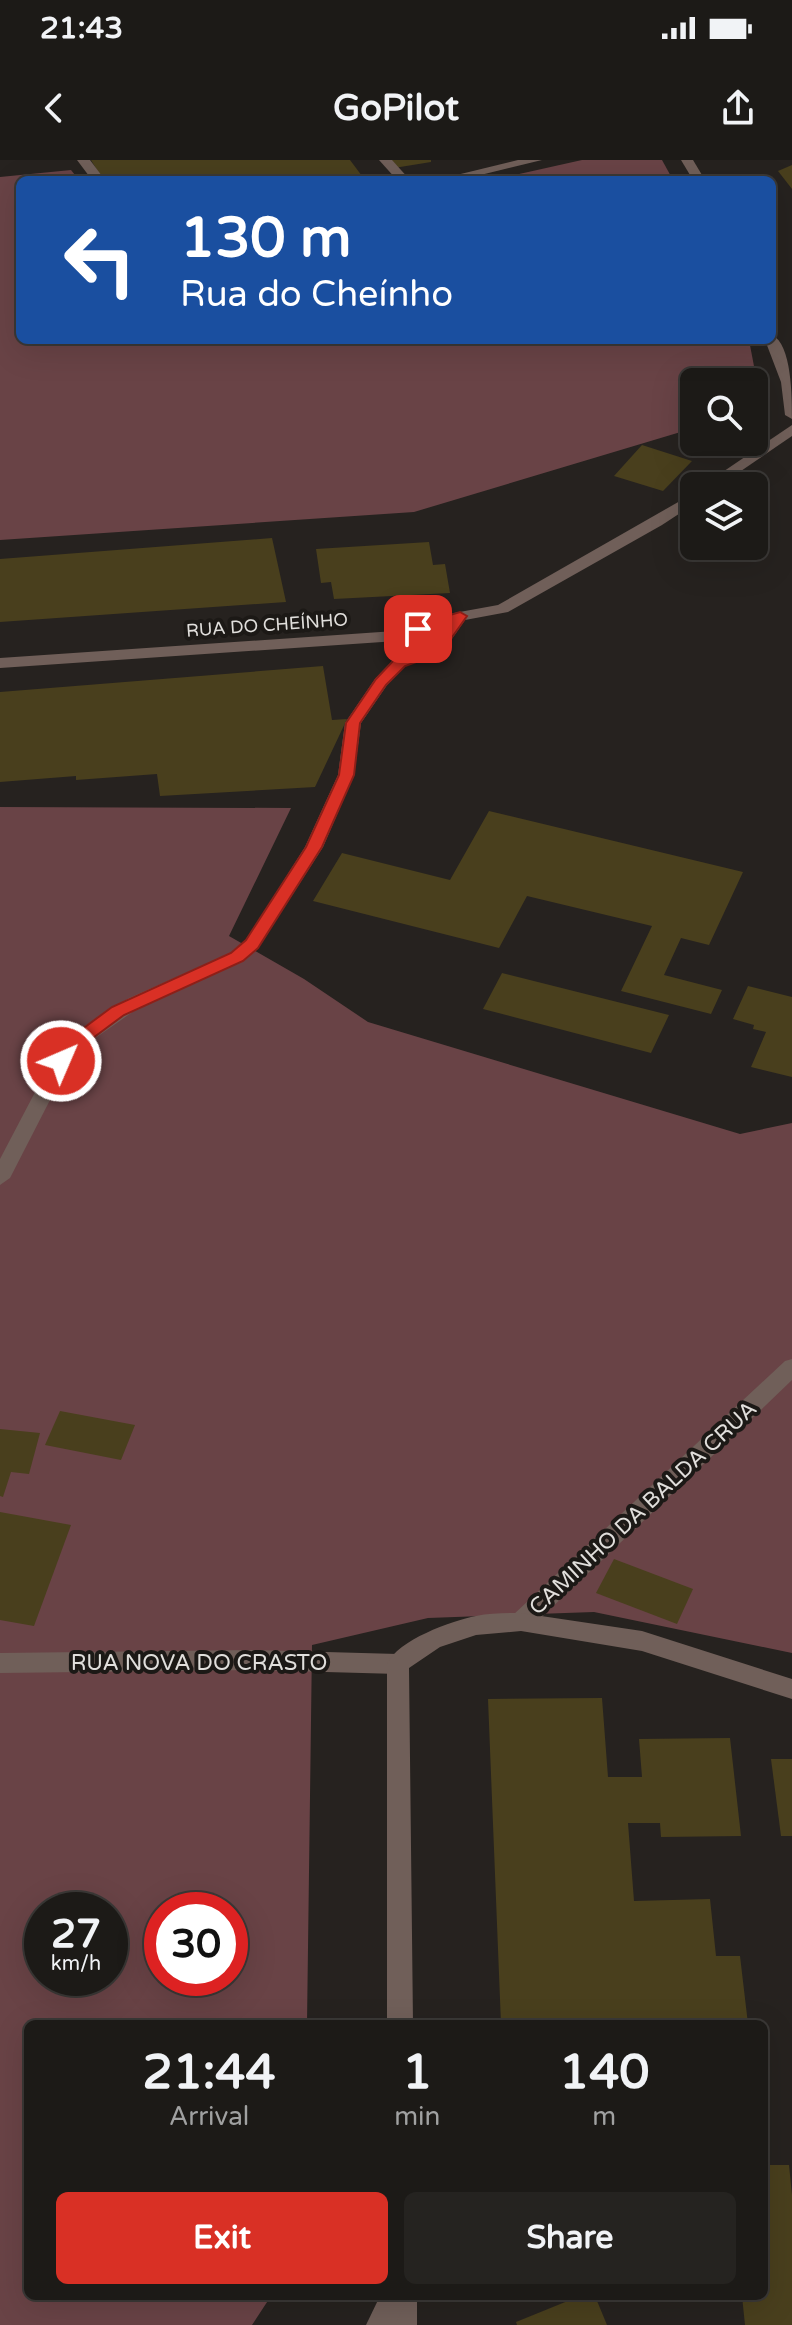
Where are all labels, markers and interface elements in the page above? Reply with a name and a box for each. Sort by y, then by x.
text: 21:43 [40,10,123,47]
icon: back [32,86,76,130]
icon: share [716,86,760,130]
text: GoPilot [333,87,459,130]
text: 130 m [180,205,351,272]
icon: left [48,208,152,312]
text: Rua do Cheínho [180,273,453,316]
map controls [680,368,768,560]
button: search [680,368,768,456]
button: layers [680,472,768,560]
pin [384,595,452,663]
icon: arrive [396,607,440,651]
street label: RUA DO CHEÍNHO [185,608,349,642]
position arrow [19,1019,103,1103]
street label: CAMINHO DA BALDA CRUA [524,1396,762,1620]
street label: RUA NOVA DO CRASTO [71,1650,327,1676]
speed limit sign: 30 [144,1892,248,1996]
text: 27 [51,1910,101,1958]
text: km/h [51,1952,101,1976]
text: 21:44 [143,2044,276,2102]
text: 1 [402,2044,432,2102]
text: 140 [559,2044,649,2102]
text: Arrival [169,2101,249,2132]
text: min [394,2101,440,2132]
text: m [592,2101,616,2132]
button: Exit [56,2192,388,2284]
button: Share [404,2192,736,2284]

